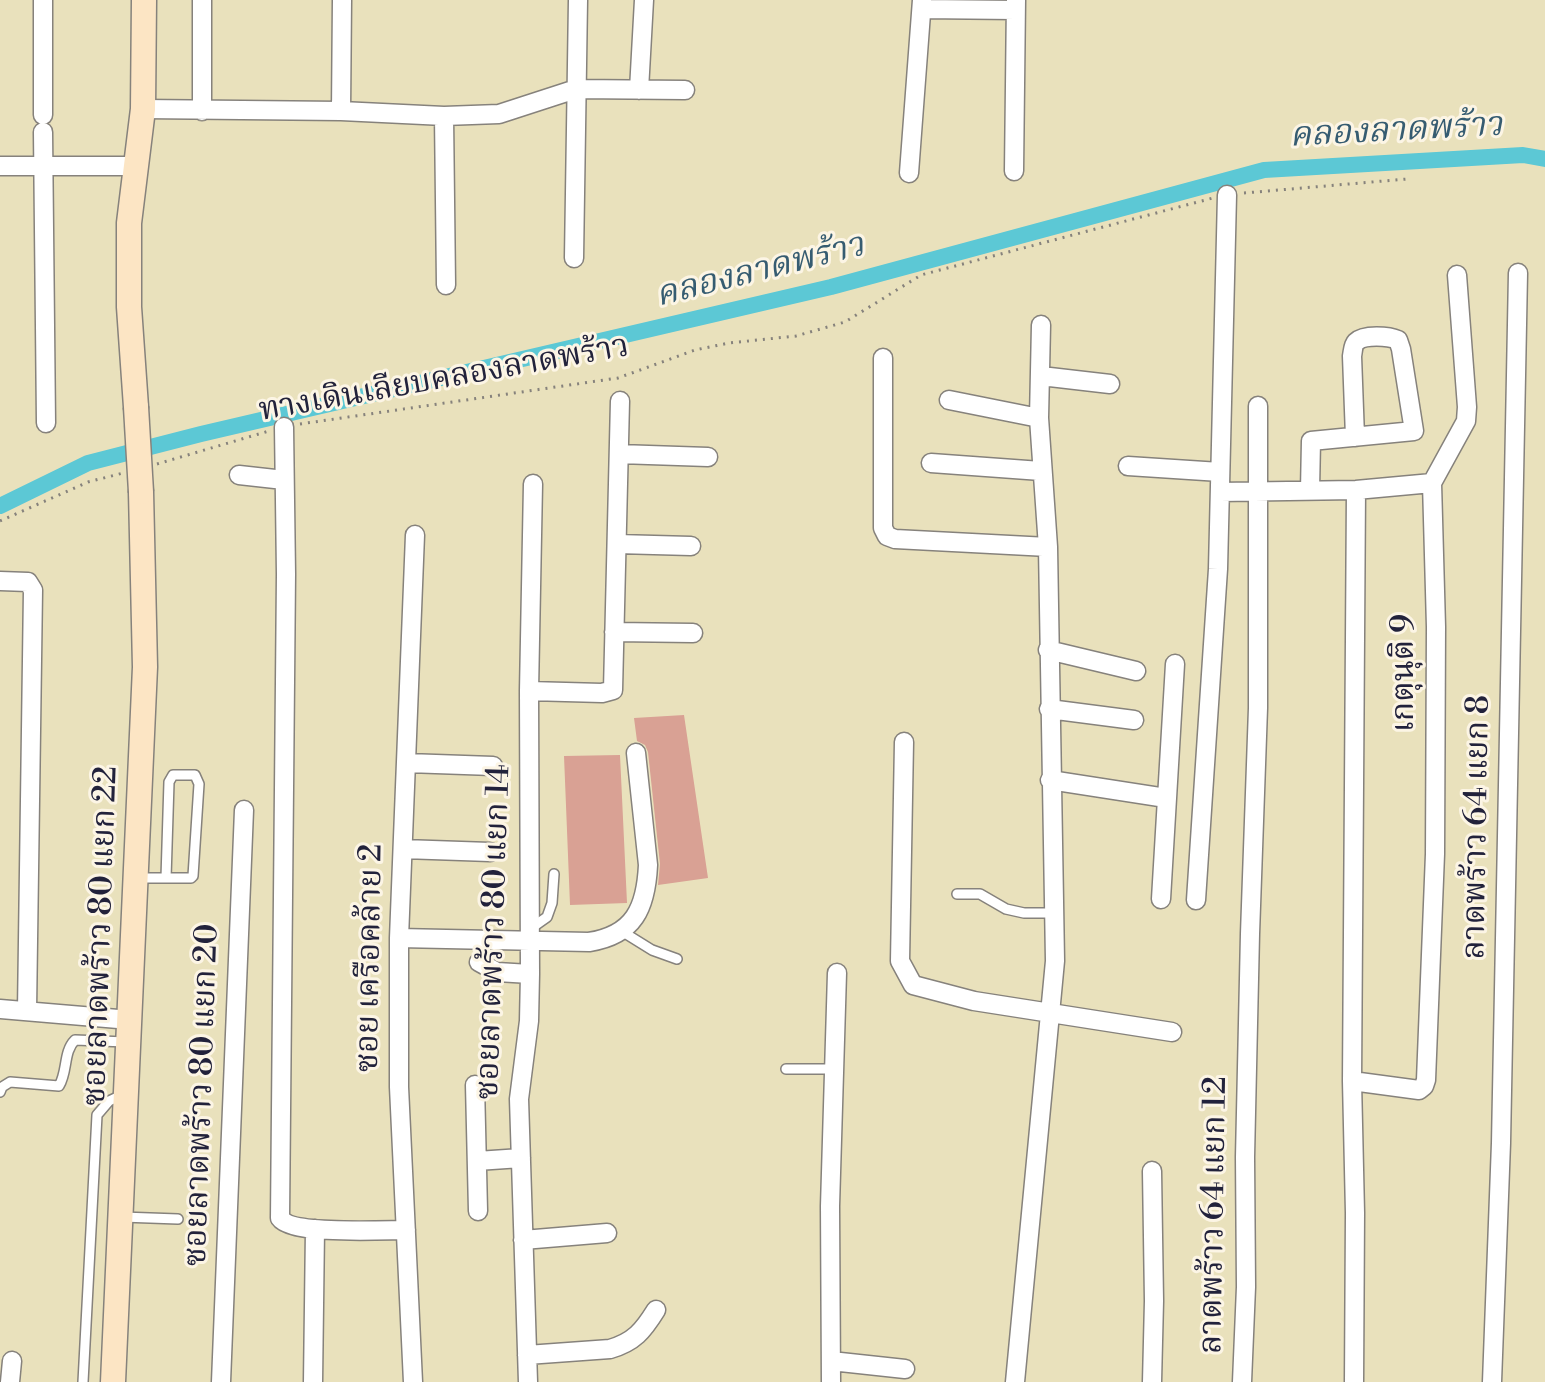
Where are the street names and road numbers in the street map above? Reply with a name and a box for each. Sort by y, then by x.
street label: ทางเดินเลียบคลองลาดพร้าว [256,329,632,431]
street label: เกตุนุติ 9 [1386,614,1424,732]
street label: ลาดพร้าว 64 แยก 8 [1456,694,1500,960]
street label: ซอยลาดพร้าว 80 แยก 14 [470,764,520,1100]
street label: ซอยลาดพร้าว 80 แยก 22 [77,765,127,1107]
street label: ซอย เครือคล้าย 2 [350,843,392,1073]
street label: ซอยลาดพร้าว 80 แยก 20 [178,923,228,1267]
street label: ลาดพร้าว 64 แยก 12 [1193,1076,1237,1354]

